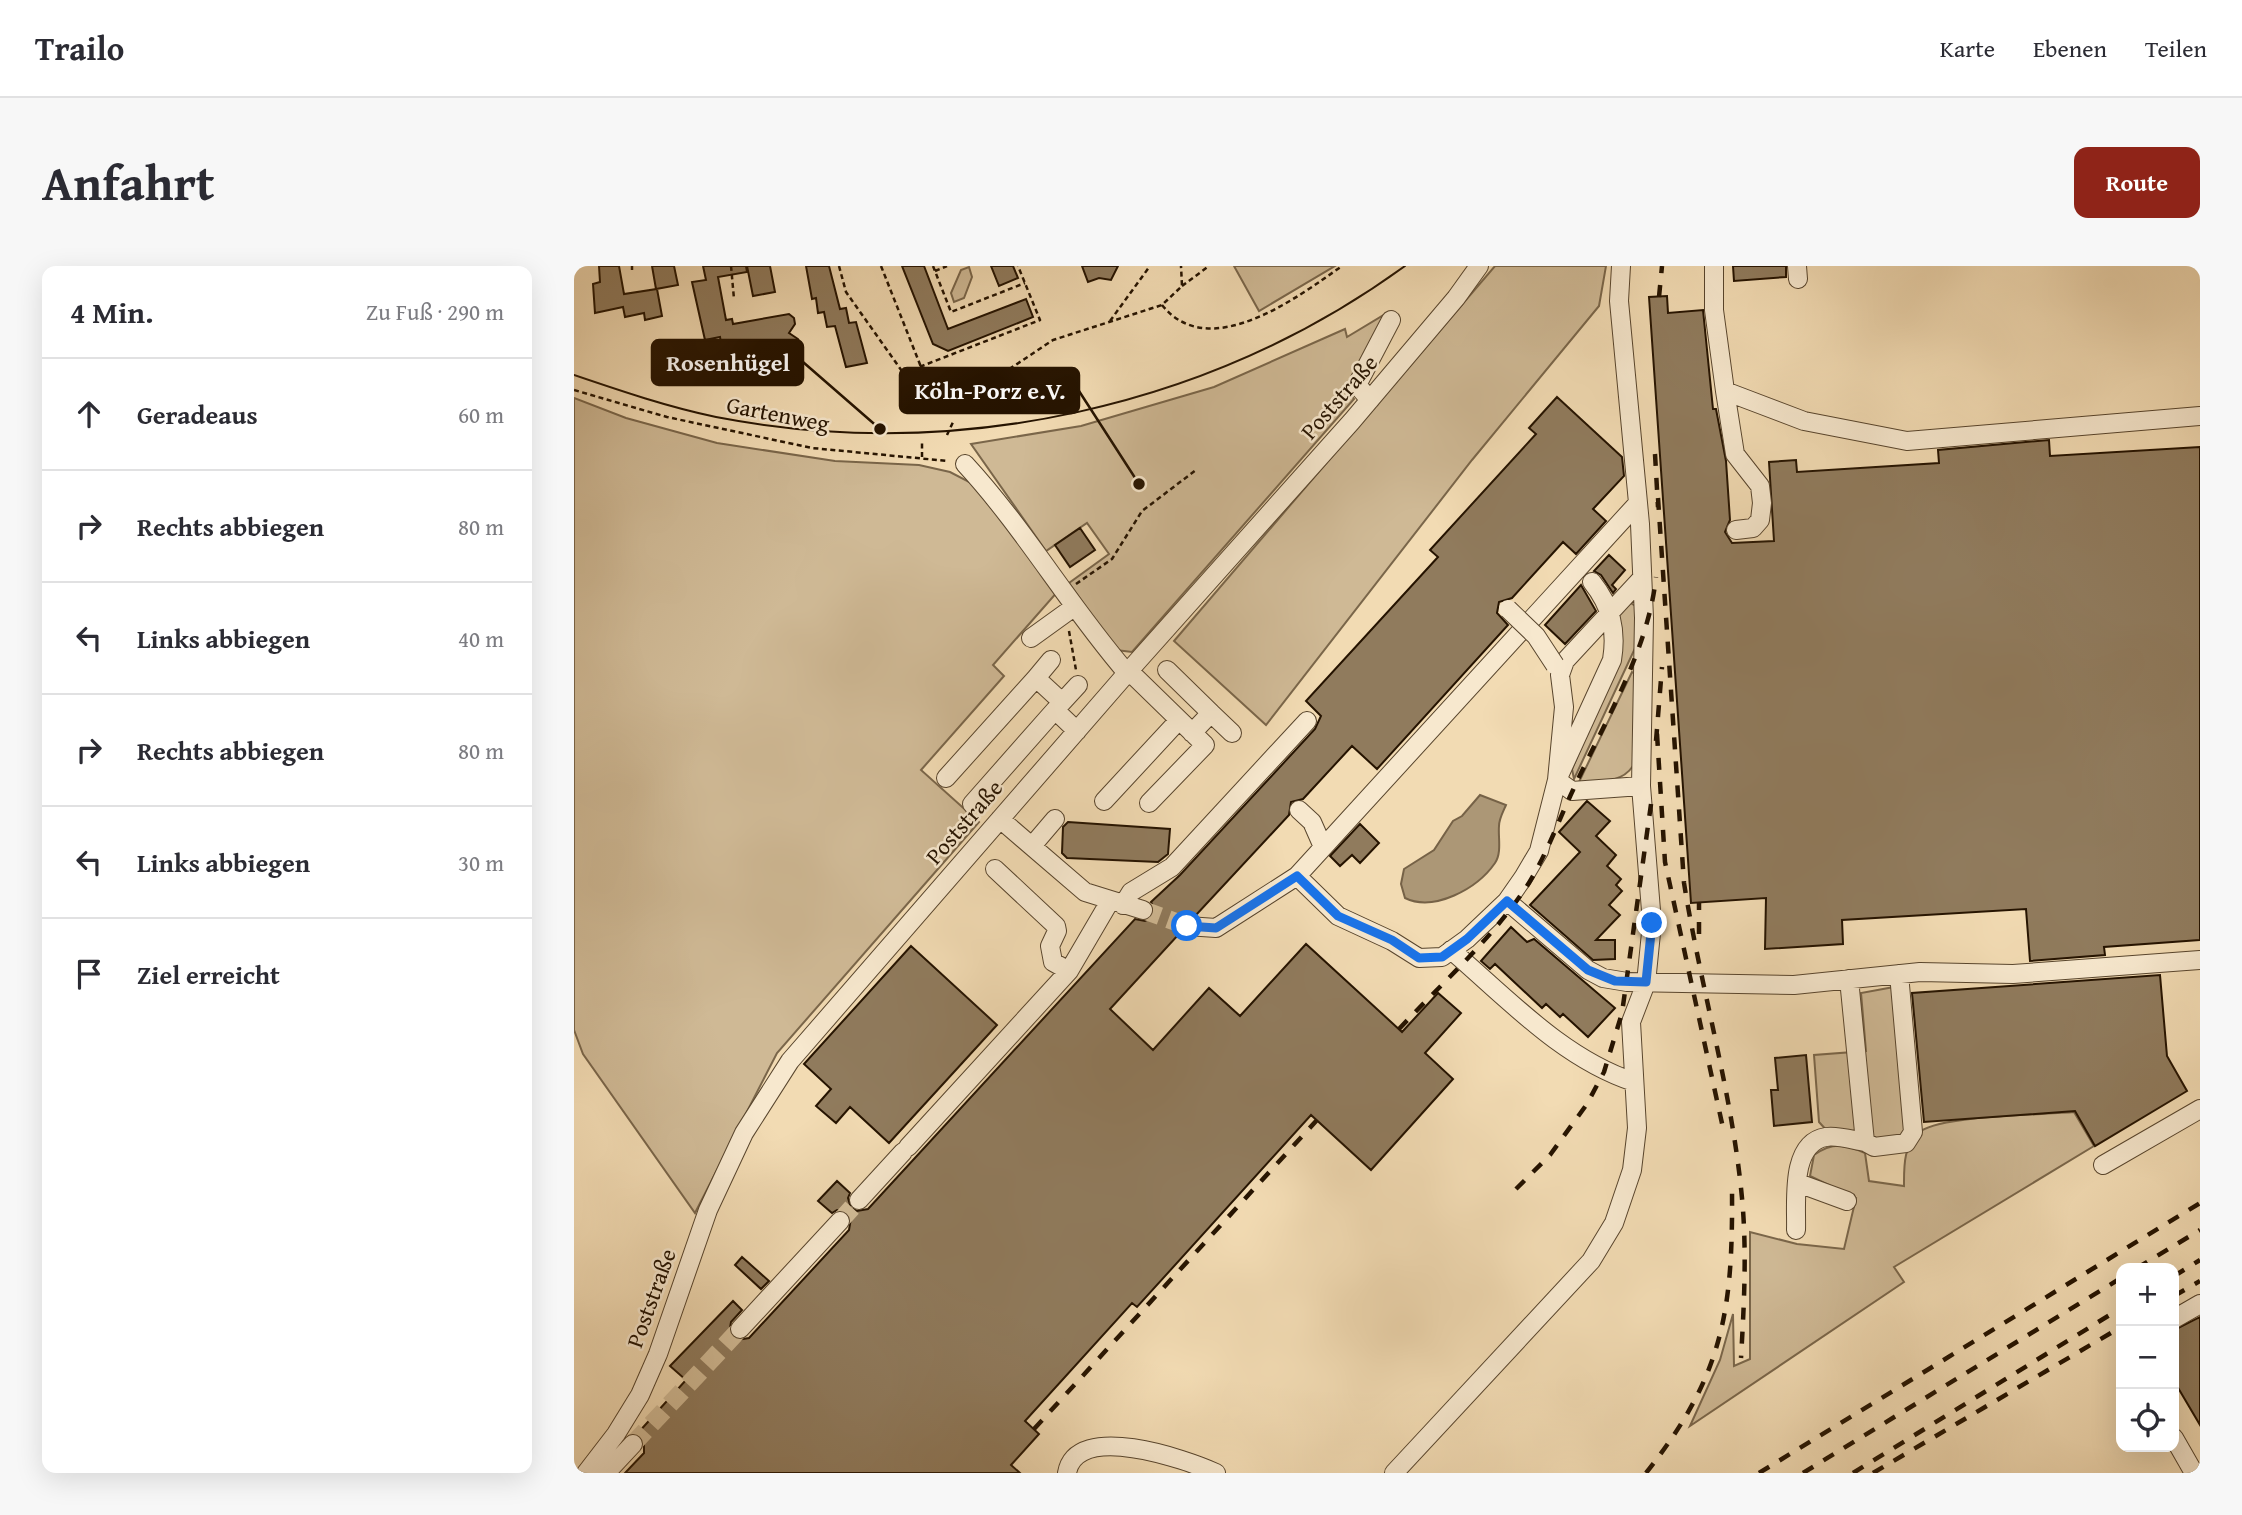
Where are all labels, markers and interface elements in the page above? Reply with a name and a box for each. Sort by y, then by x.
text: Trailo [35,24,124,72]
text: Karte [1940,31,1995,66]
text: Ebenen [2033,31,2107,66]
text: Teilen [2145,31,2207,66]
text: Anfahrt [42,146,215,218]
button: Route [2074,147,2200,218]
text: 4 Min. [70,290,153,334]
text: Zu Fuß · 290 m [366,295,504,328]
callout: Rosenhügel [652,340,803,385]
text: Rosenhügel [666,345,790,380]
street label: Poststraße [1292,347,1385,446]
callout: Köln-Porz e.V. [900,368,1079,413]
text: Köln-Porz e.V. [914,373,1066,408]
street label: Gartenweg [724,387,833,440]
icon: ahead [70,395,108,433]
text: Geradeaus [137,395,258,434]
text: 60 m [458,398,504,431]
icon: right [70,507,108,545]
text: Rechts abbiegen [137,507,324,546]
text: 80 m [458,510,504,543]
icon: left [70,619,108,657]
text: Links abbiegen [137,619,310,658]
text: 40 m [458,622,504,655]
icon: right [70,731,108,769]
text: Rechts abbiegen [137,731,324,770]
text: 80 m [458,734,504,767]
street label: Poststraße [917,772,1010,871]
icon: left [70,843,108,881]
text: Links abbiegen [137,843,310,882]
text: 30 m [458,846,504,879]
route end [1636,907,1667,938]
route start [1171,910,1202,941]
icon: arrive [70,955,108,993]
text: Ziel erreicht [137,955,280,994]
street label: Poststraße [617,1244,684,1352]
map controls [2116,1263,2179,1452]
button: + [2116,1263,2179,1326]
button: − [2116,1326,2179,1389]
button: locate [2116,1389,2179,1452]

